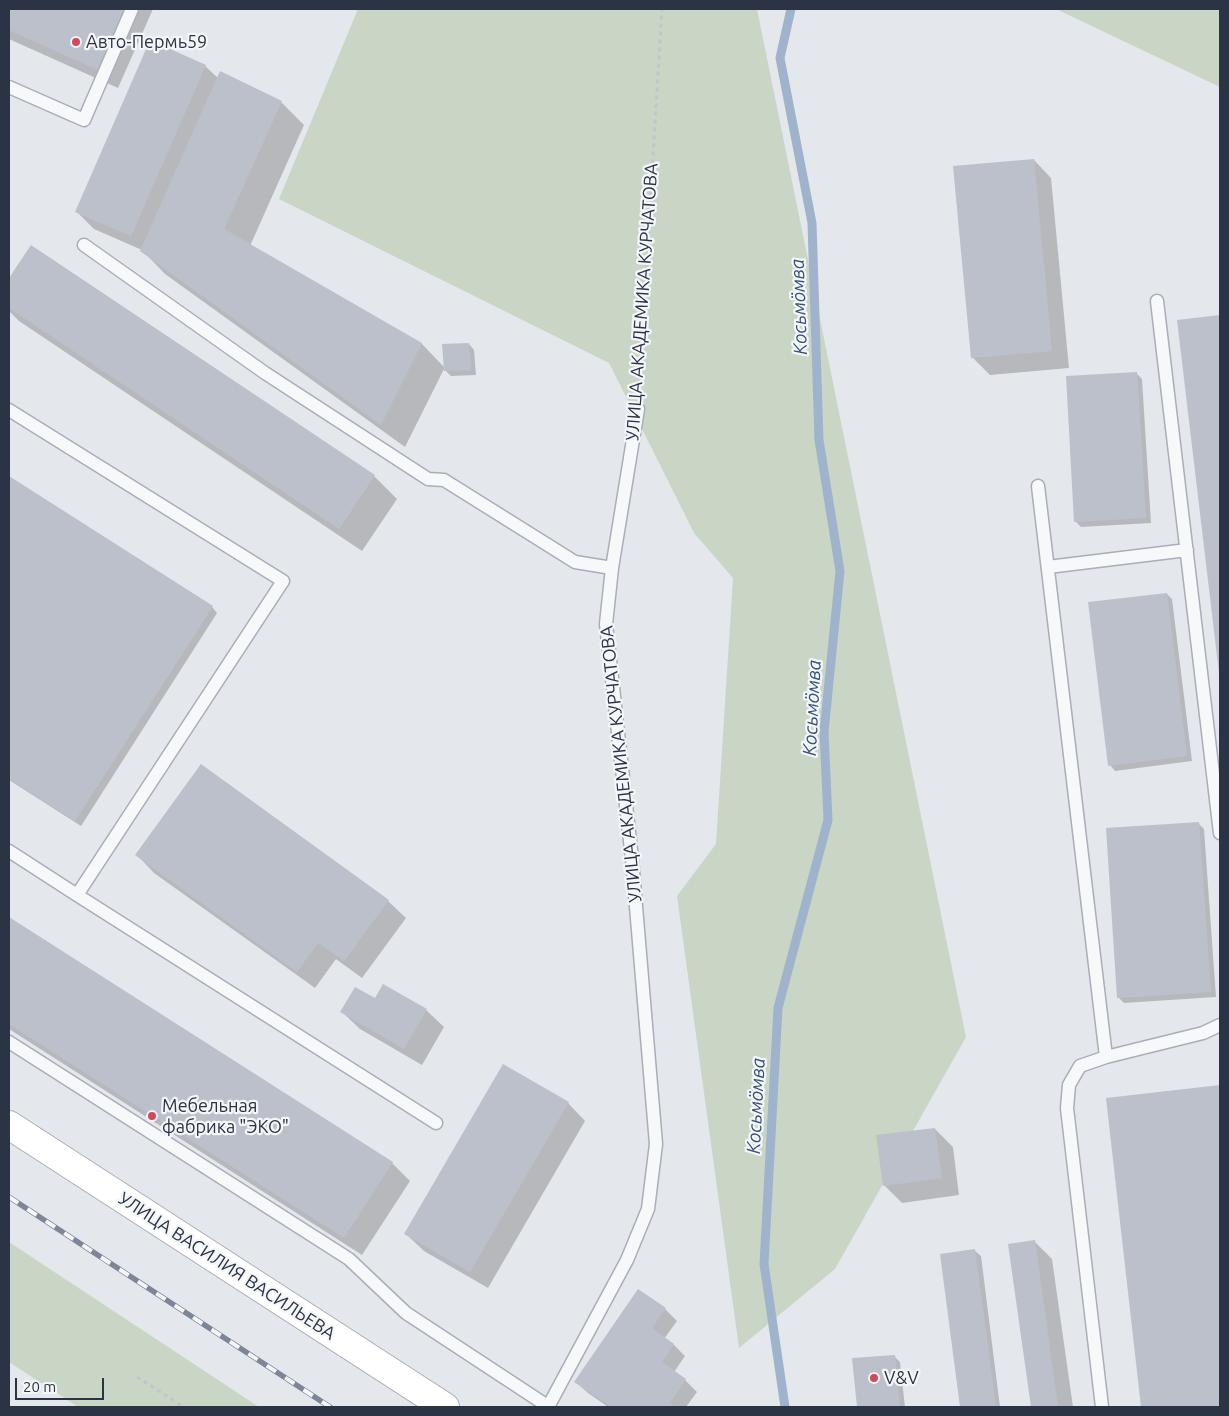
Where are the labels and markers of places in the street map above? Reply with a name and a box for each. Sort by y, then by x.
place label: Авто-Пермь59 [86,31,207,53]
marker: Авто-Пермь59 [70,36,82,48]
place label: Мебельная фабрика "ЭКО" [162,1095,289,1138]
marker: Мебельная фабрика "ЭКО" [146,1110,158,1122]
place label: V&V [884,1367,919,1389]
marker: V&V [868,1372,880,1384]

